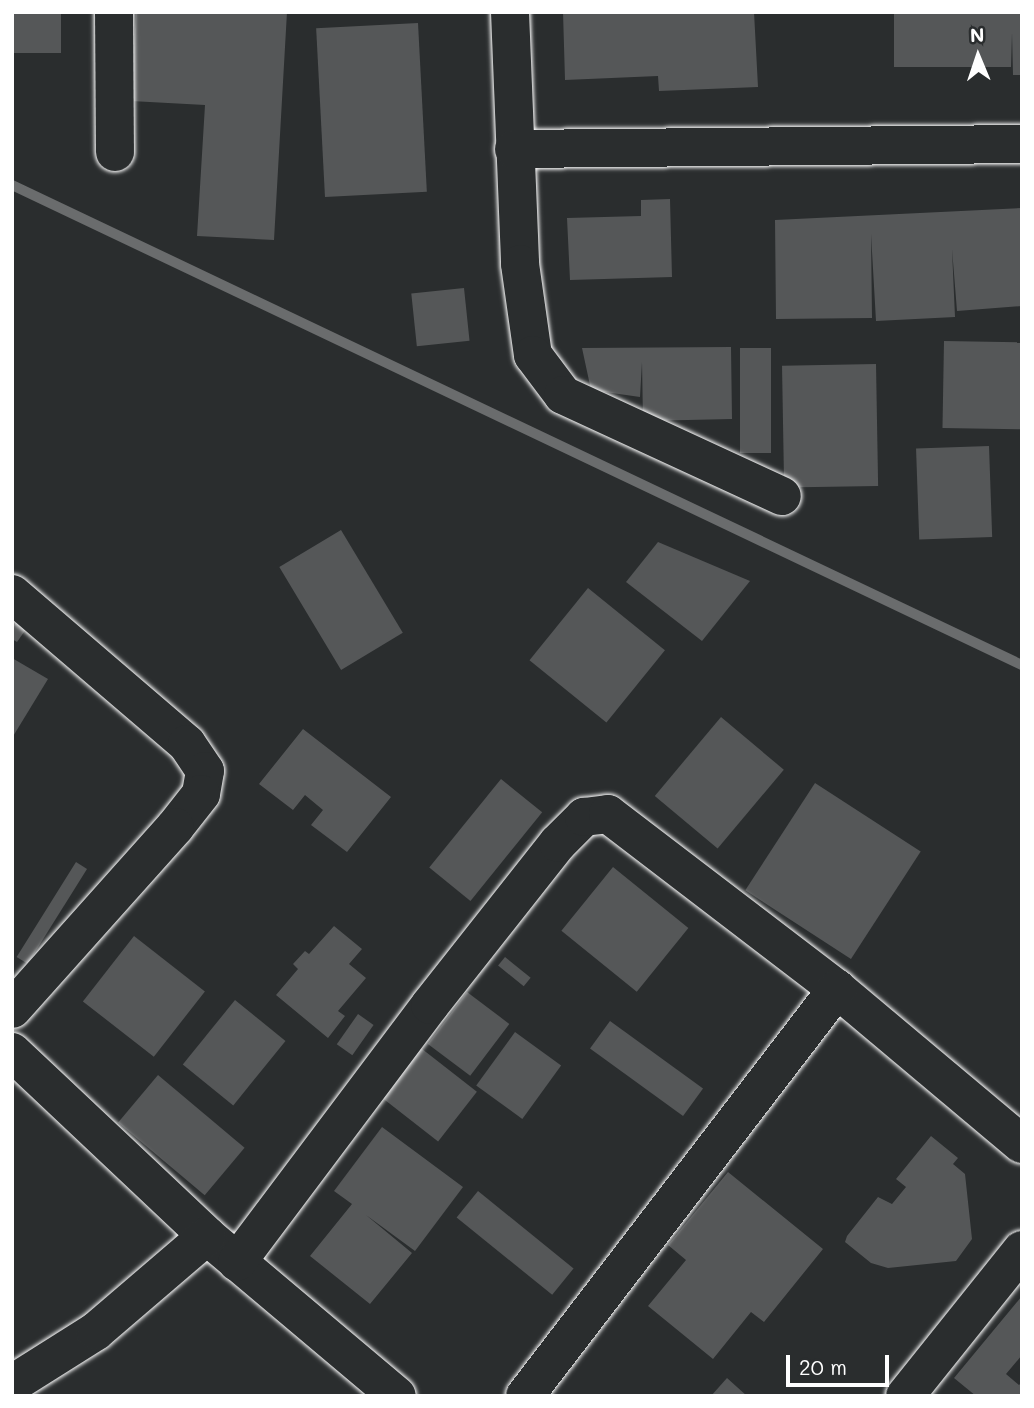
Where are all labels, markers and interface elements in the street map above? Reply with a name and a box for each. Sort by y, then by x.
north arrow [943,21,1013,91]
text: N [970,22,985,47]
scale bar [789,1342,892,1386]
text: 20 m [799,1353,847,1380]

